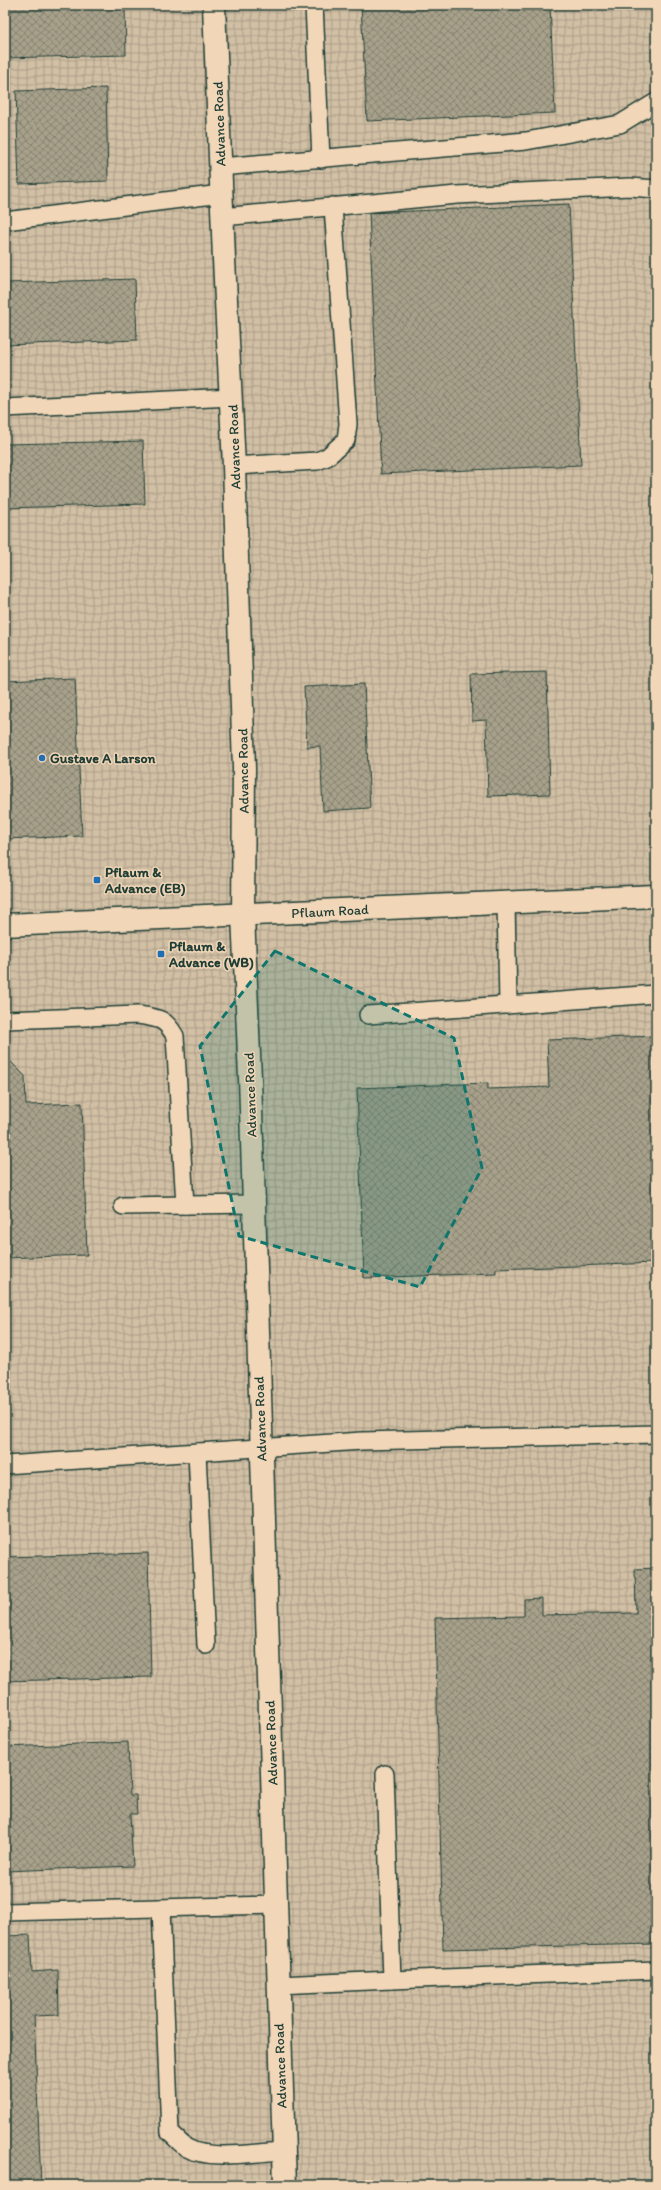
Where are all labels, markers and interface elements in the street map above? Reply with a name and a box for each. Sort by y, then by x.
street label: Advance Road [210,81,229,167]
street label: Advance Road [225,404,244,490]
street label: Advance Road [234,728,253,814]
place label: Gustave A Larson [50,750,156,767]
marker: Gustave A Larson [37,753,47,763]
place label: Pflaum & Advance (EB) [104,864,186,897]
marker: Pflaum & Advance (EB) [92,875,102,885]
street label: Pflaum Road [291,901,370,922]
place label: Pflaum & Advance (WB) [168,938,254,971]
marker: Pflaum & Advance (WB) [156,949,166,959]
street label: Advance Road [241,1052,260,1138]
street label: Advance Road [251,1376,270,1462]
street label: Advance Road [262,1700,281,1786]
street label: Advance Road [271,2023,290,2109]

